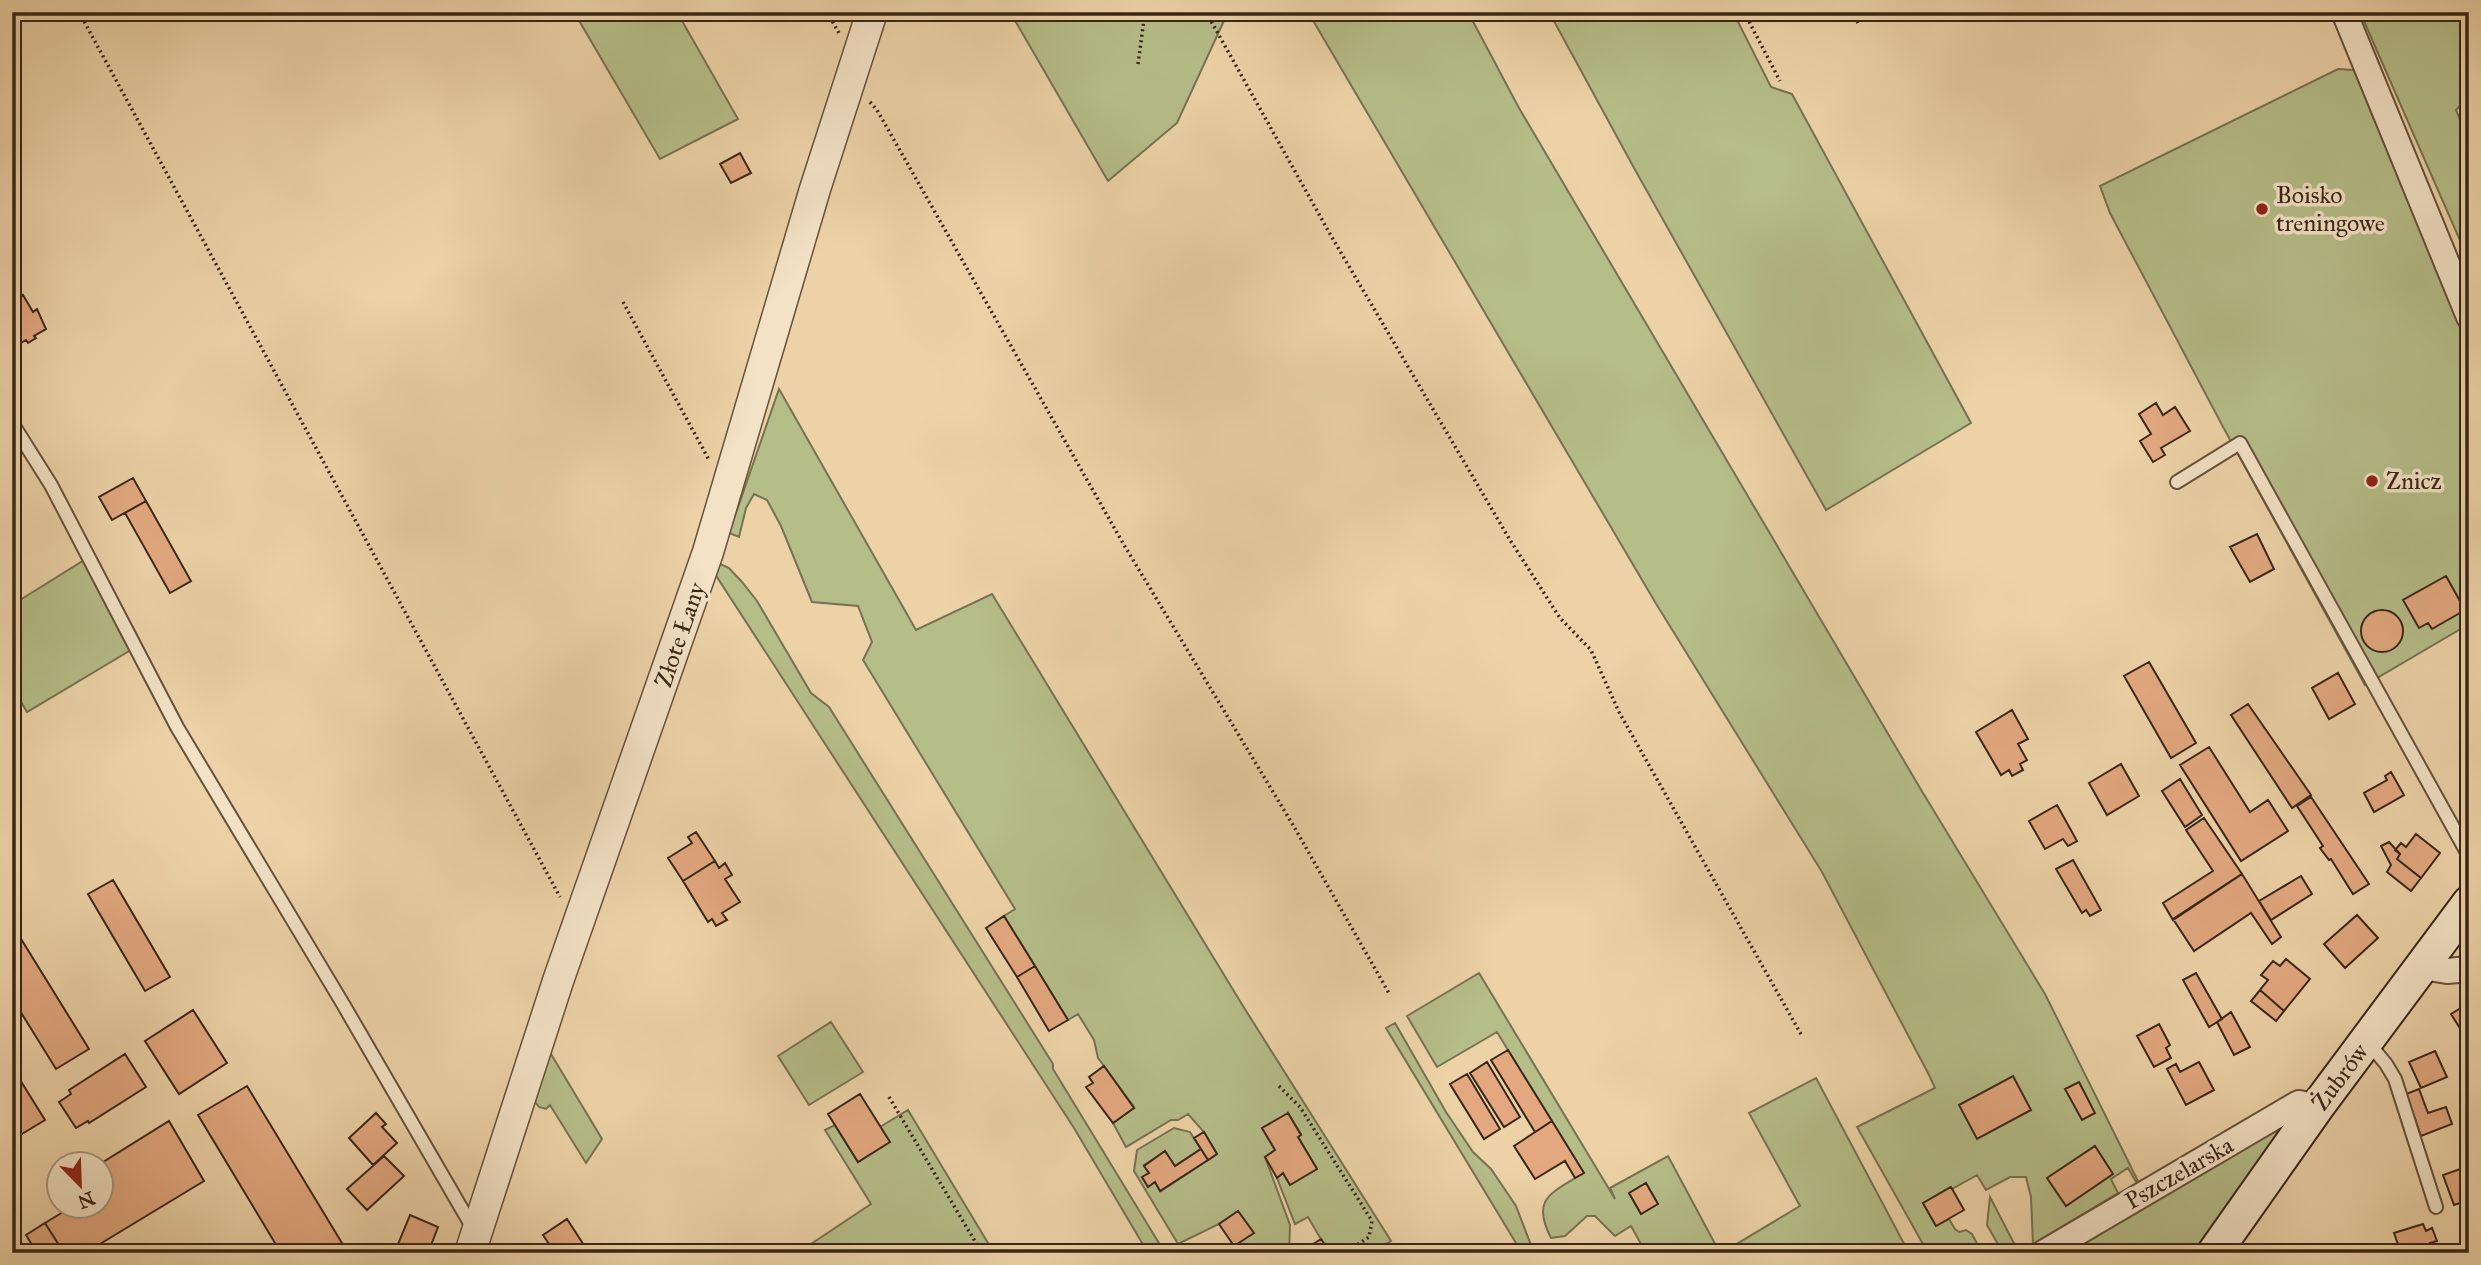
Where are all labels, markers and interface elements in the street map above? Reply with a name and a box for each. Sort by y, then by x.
place label: Boisko treningowe [2276,180,2385,238]
marker: Boisko treningowe [2254,201,2270,217]
place label: Znicz [2386,466,2442,496]
marker: Znicz [2364,473,2380,489]
street label: Złote Łany [648,578,712,691]
street label: Żubrów [2305,1037,2376,1116]
street label: Pszczelarska [2119,1130,2239,1216]
north arrow [46,1150,116,1220]
text: N [75,1186,98,1214]

